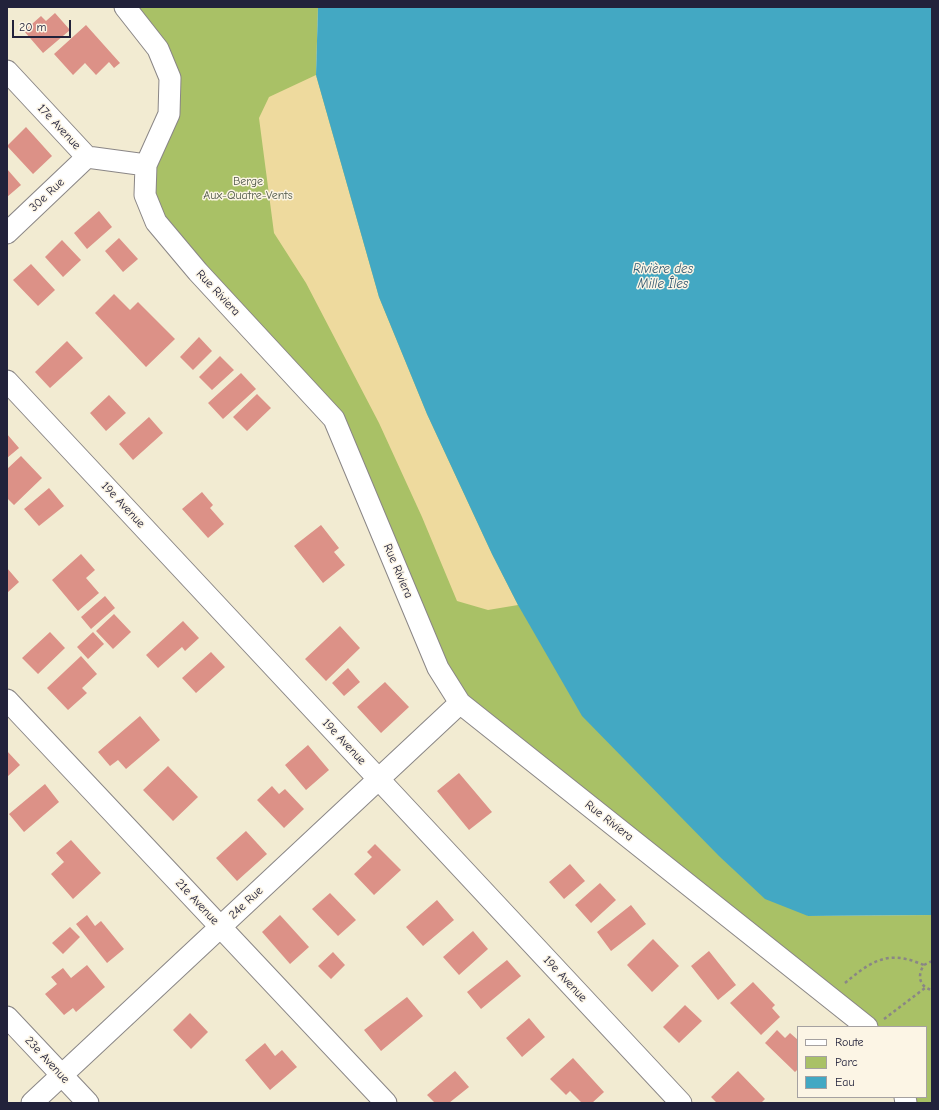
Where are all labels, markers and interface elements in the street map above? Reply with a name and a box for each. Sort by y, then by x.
scale bar [14,12,73,38]
text: 20 m [19,20,47,34]
street label: 17e Avenue [34,101,84,153]
street label: 30e Rue [26,175,68,215]
park label: Berge Aux-Quatre-Vents [203,175,293,203]
water label: Rivière des Mille Îles [633,261,693,292]
street label: Rue Riviera [193,267,243,319]
street label: 19e Avenue [98,479,148,531]
street label: Rue Riviera [380,542,416,600]
street label: 19e Avenue [319,716,369,768]
street label: Rue Riviera [582,798,636,844]
street label: 21e Avenue [172,876,222,928]
street label: 24e Rue [226,884,266,922]
street label: 19e Avenue [540,953,590,1005]
legend [797,1026,927,1098]
street label: 23e Avenue [22,1034,72,1086]
text: Route [835,1035,864,1049]
text: Parc [835,1055,858,1069]
text: Eau [835,1075,855,1089]

